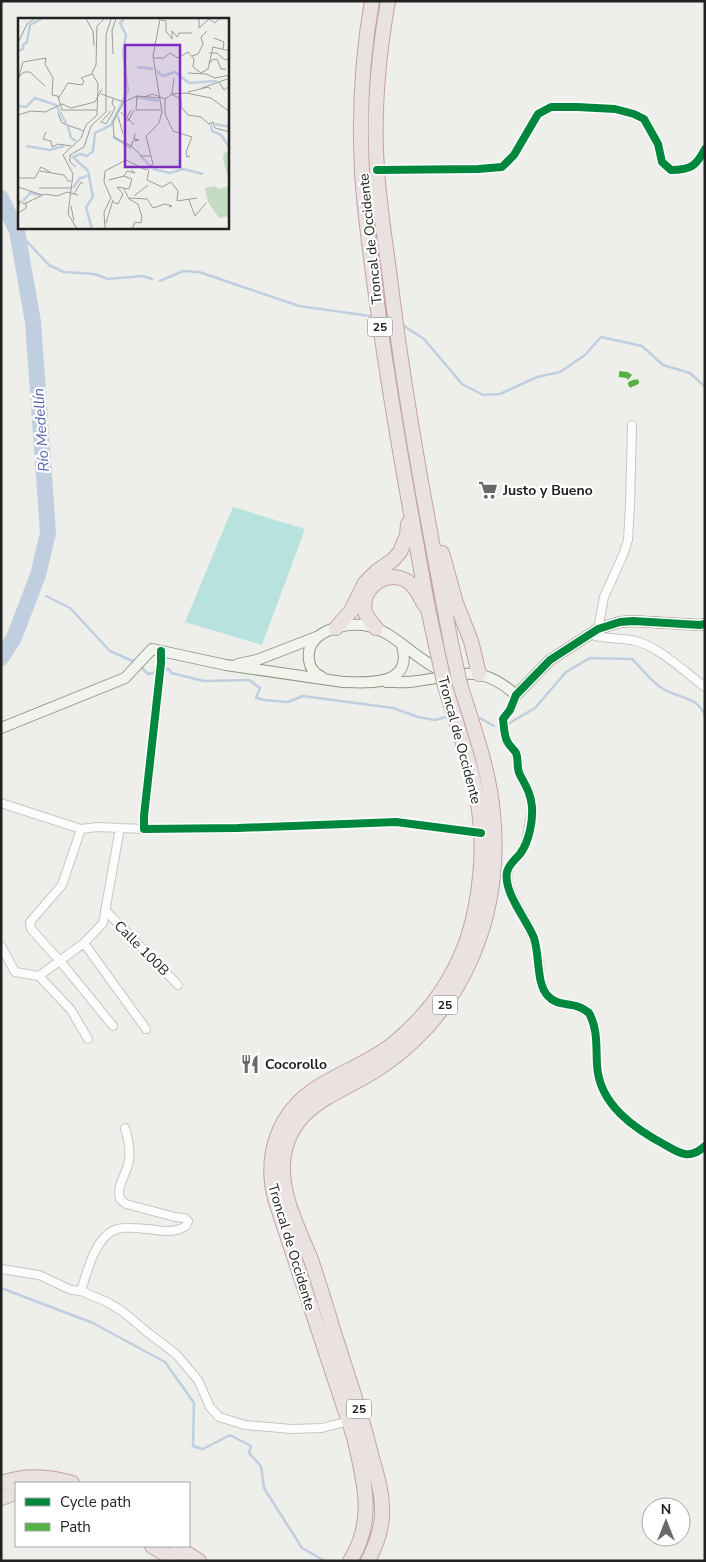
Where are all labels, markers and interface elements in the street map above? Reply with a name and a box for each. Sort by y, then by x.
inset map [18,18,229,229]
street label: Troncal de Occidente [354,173,387,305]
road number: 25 [368,318,392,337]
water label: Río Medellín [28,387,54,473]
supermarket icon: Justo y Bueno [477,479,499,501]
place label: Justo y Bueno [502,481,593,500]
street label: Troncal de Occidente [433,674,486,806]
street label: Calle 100B [110,917,173,980]
road number: 25 [432,996,458,1014]
restaurant icon: Cocorollo [239,1053,261,1075]
place label: Cocorollo [265,1055,327,1074]
street label: Troncal de Occidente [263,1182,320,1313]
road number: 25 [346,1400,372,1418]
legend [15,1482,190,1547]
text: Cycle path [60,1492,131,1512]
north arrow [641,1497,691,1547]
text: N [661,1500,671,1519]
text: Path [60,1517,91,1537]

